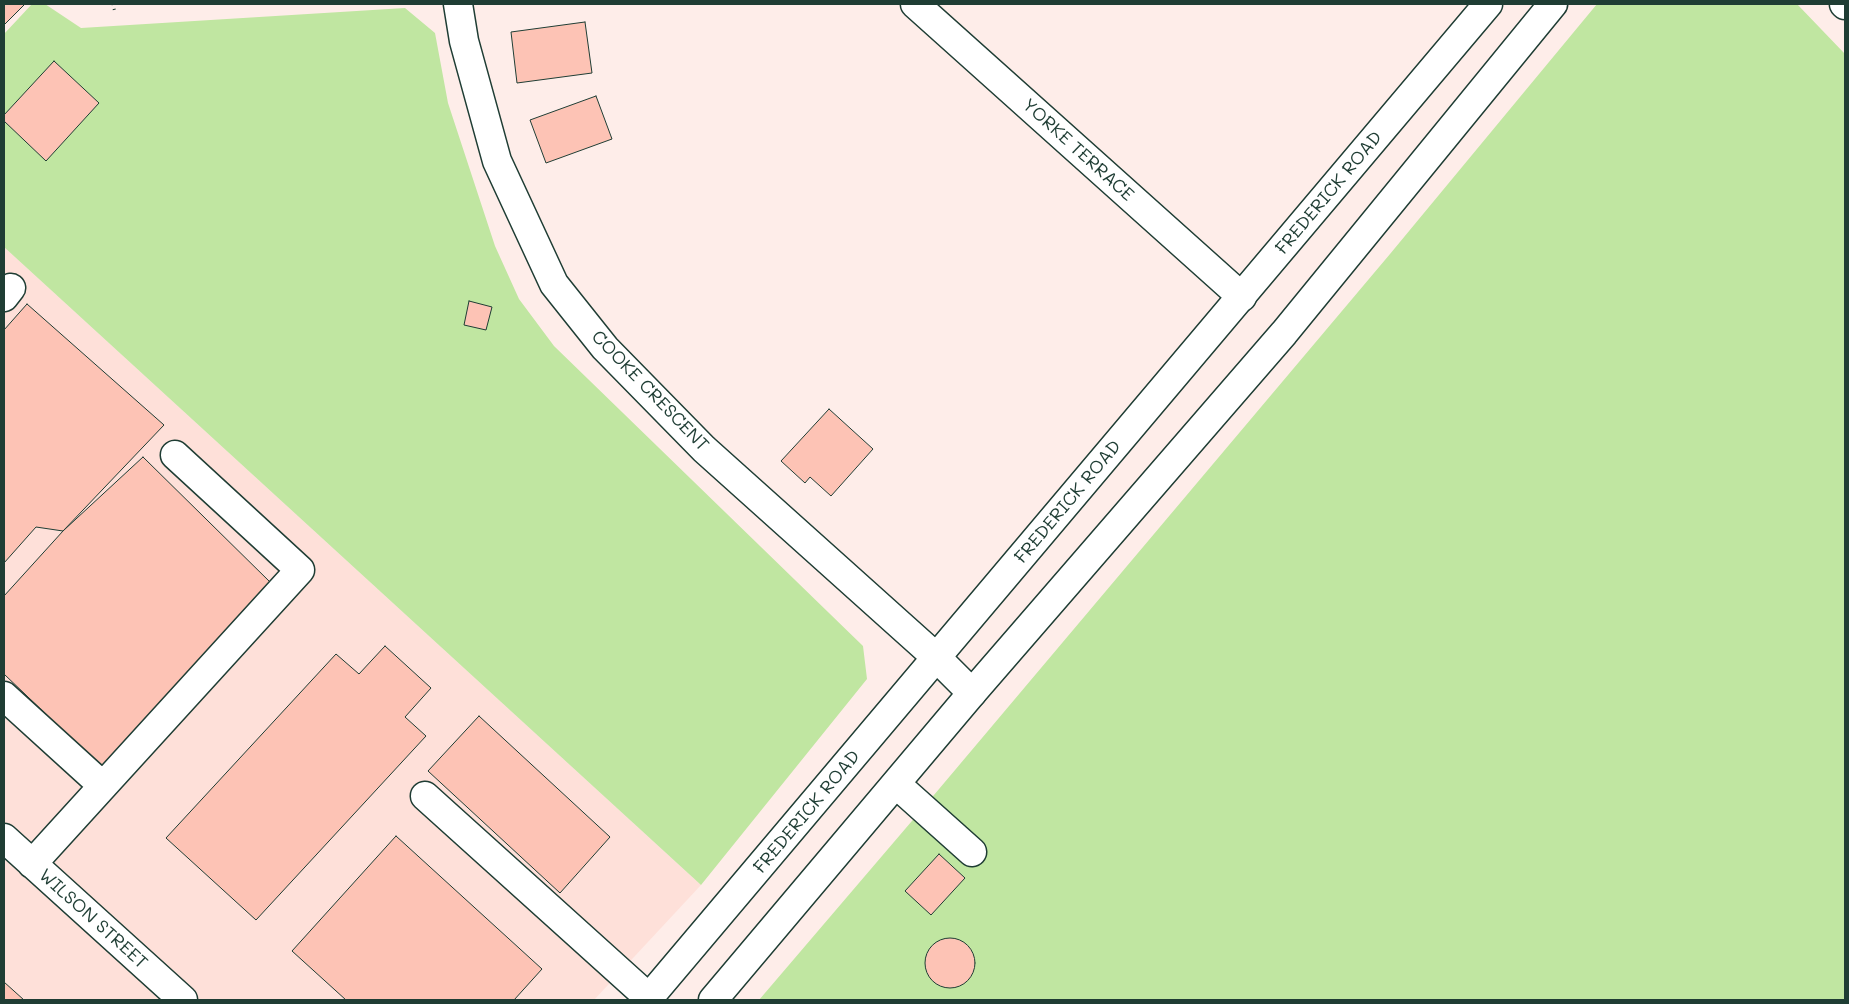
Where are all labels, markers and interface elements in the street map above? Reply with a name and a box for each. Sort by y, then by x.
street label: YORKE TERRACE [1018,94,1138,206]
street label: FREDERICK ROAD [1271,127,1387,259]
street label: COOKE CRESCENT [587,326,713,456]
street label: FREDERICK ROAD [1010,436,1126,568]
street label: FREDERICK ROAD [749,746,865,878]
street label: WILSON STREET [34,864,152,974]

